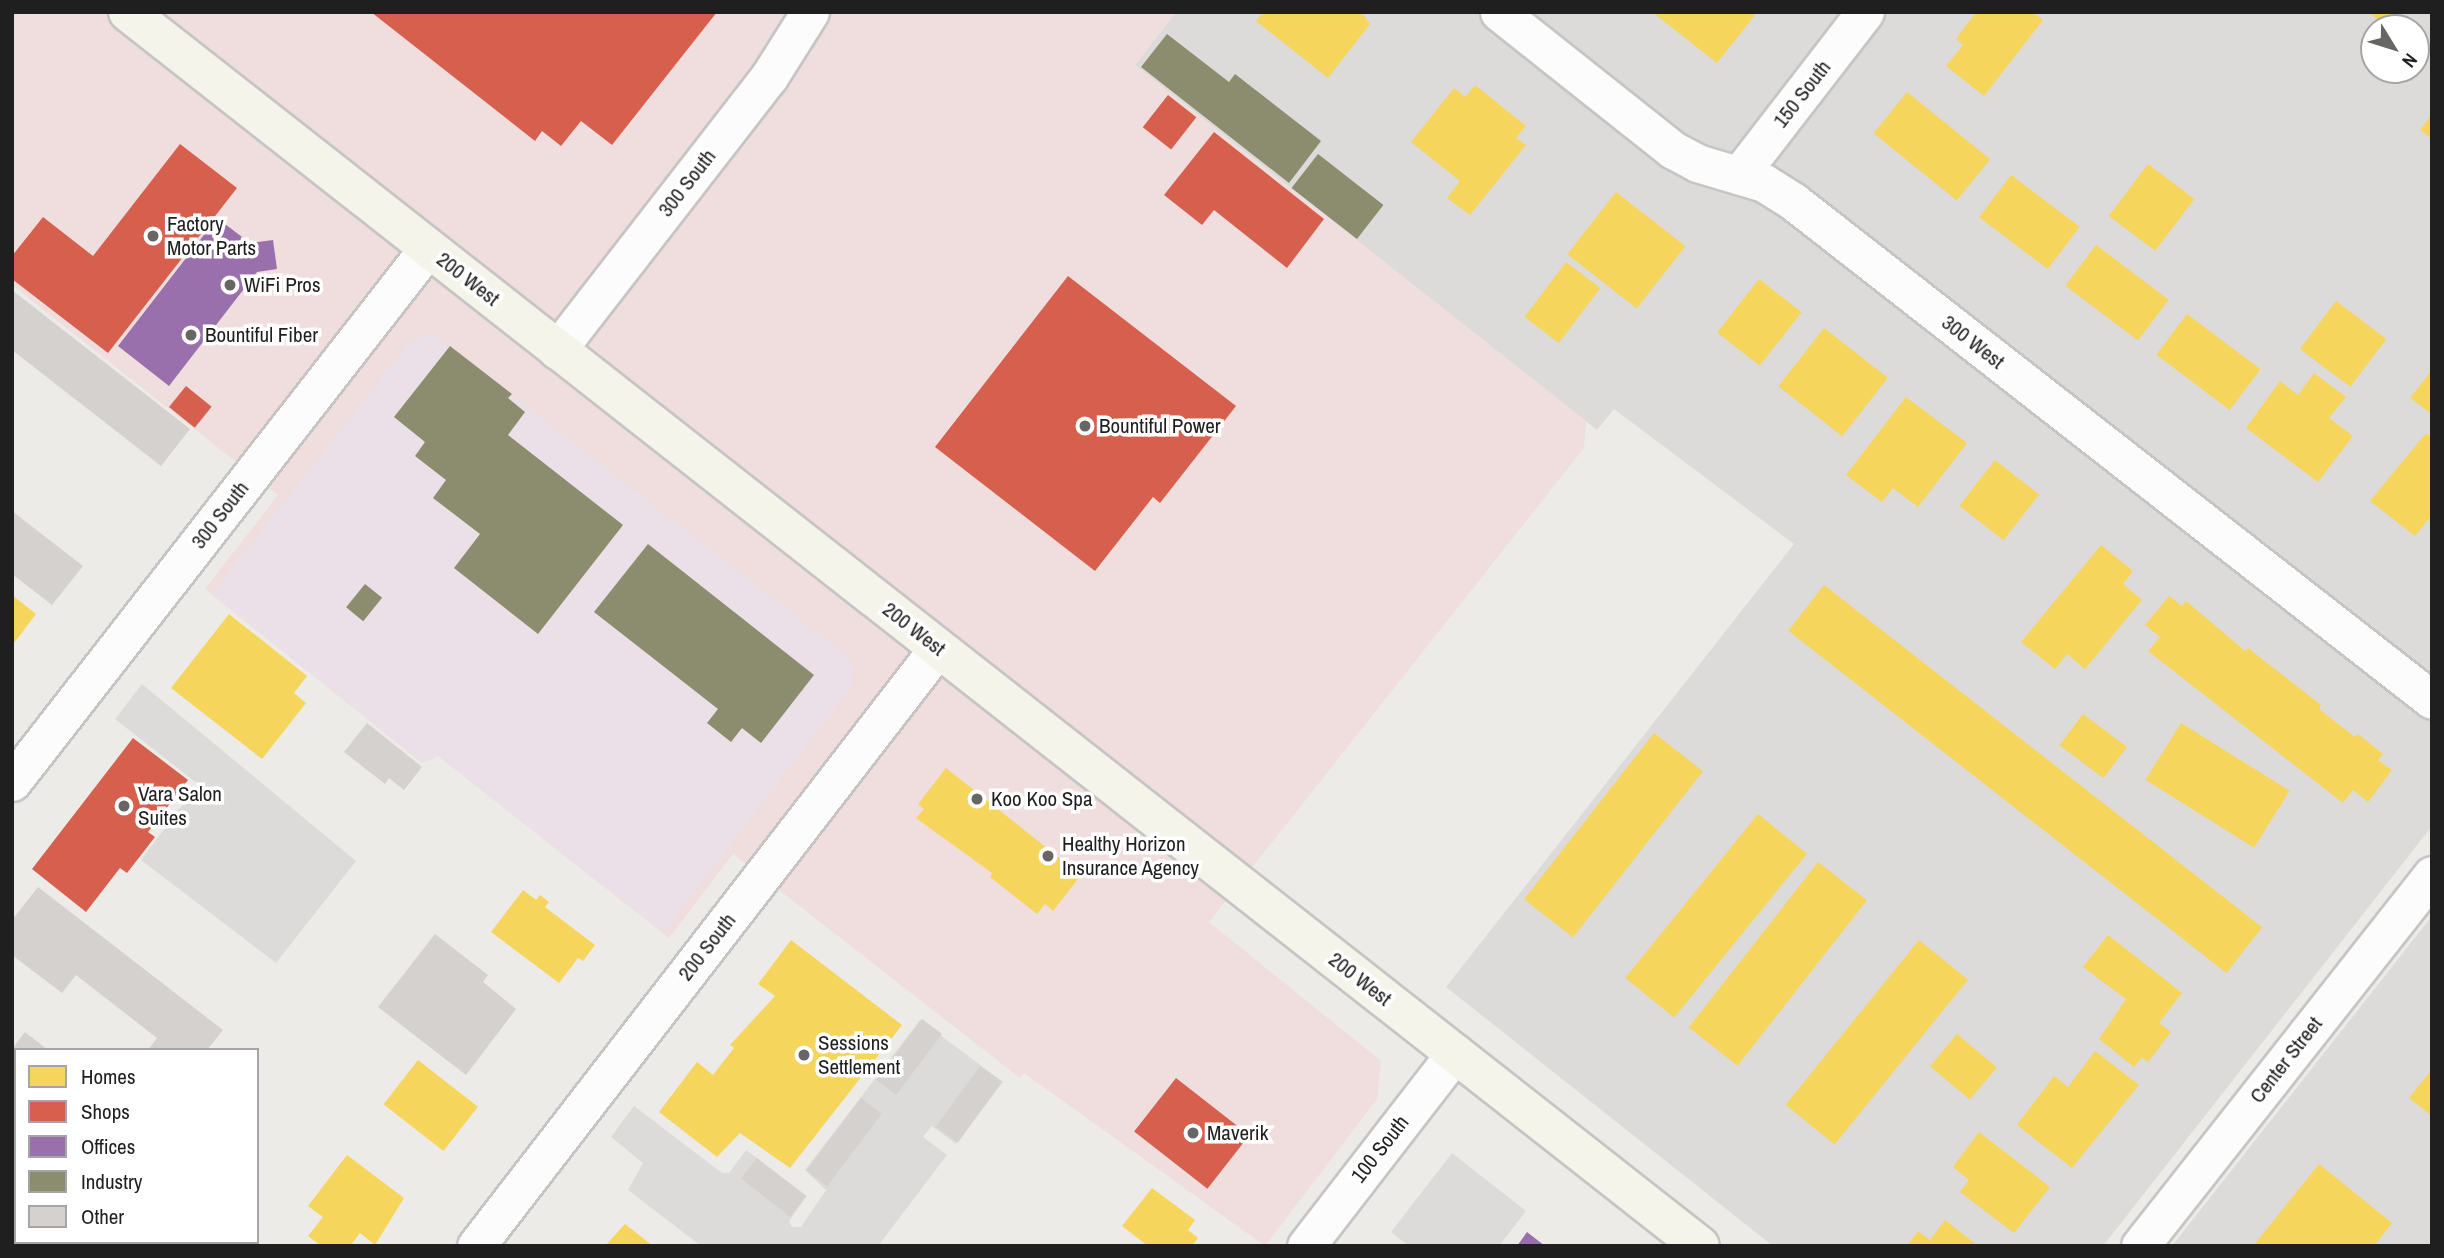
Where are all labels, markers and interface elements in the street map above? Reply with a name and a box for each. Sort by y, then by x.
north arrow [2360,14,2430,84]
text: N [2396,48,2424,73]
street label: 150 South [1768,55,1836,133]
street label: 300 South [653,144,721,222]
place label: Factory Motor Parts [167,211,256,261]
marker: Factory Motor Parts [145,228,161,244]
street label: 200 West [432,247,504,311]
place label: WiFi Pros [244,272,321,298]
marker: WiFi Pros [222,277,238,293]
street label: 300 West [1937,310,2009,374]
place label: Bountiful Fiber [205,322,318,348]
marker: Bountiful Fiber [183,327,199,343]
place label: Bountiful Power [1099,413,1221,439]
marker: Bountiful Power [1077,418,1093,434]
street label: 300 South [186,476,254,554]
street label: 200 West [878,597,950,661]
place label: Vara Salon Suites [138,781,222,831]
place label: Koo Koo Spa [991,786,1092,812]
marker: Koo Koo Spa [969,791,985,807]
marker: Vara Salon Suites [116,798,132,814]
place label: Healthy Horizon Insurance Agency [1062,831,1200,881]
marker: Healthy Horizon Insurance Agency [1040,848,1056,864]
street label: 200 South [673,908,741,986]
street label: 200 West [1324,947,1396,1011]
street label: Center Street [2245,1012,2327,1108]
place label: Sessions Settlement [818,1030,900,1080]
marker: Sessions Settlement [796,1047,812,1063]
legend [14,1048,259,1244]
text: Homes [81,1062,136,1091]
text: Shops [81,1097,130,1126]
street label: 100 South [1346,1110,1414,1188]
place label: Maverik [1207,1120,1268,1146]
marker: Maverik [1185,1125,1201,1141]
text: Offices [81,1132,135,1161]
text: Industry [81,1167,142,1196]
text: Other [81,1202,124,1231]

